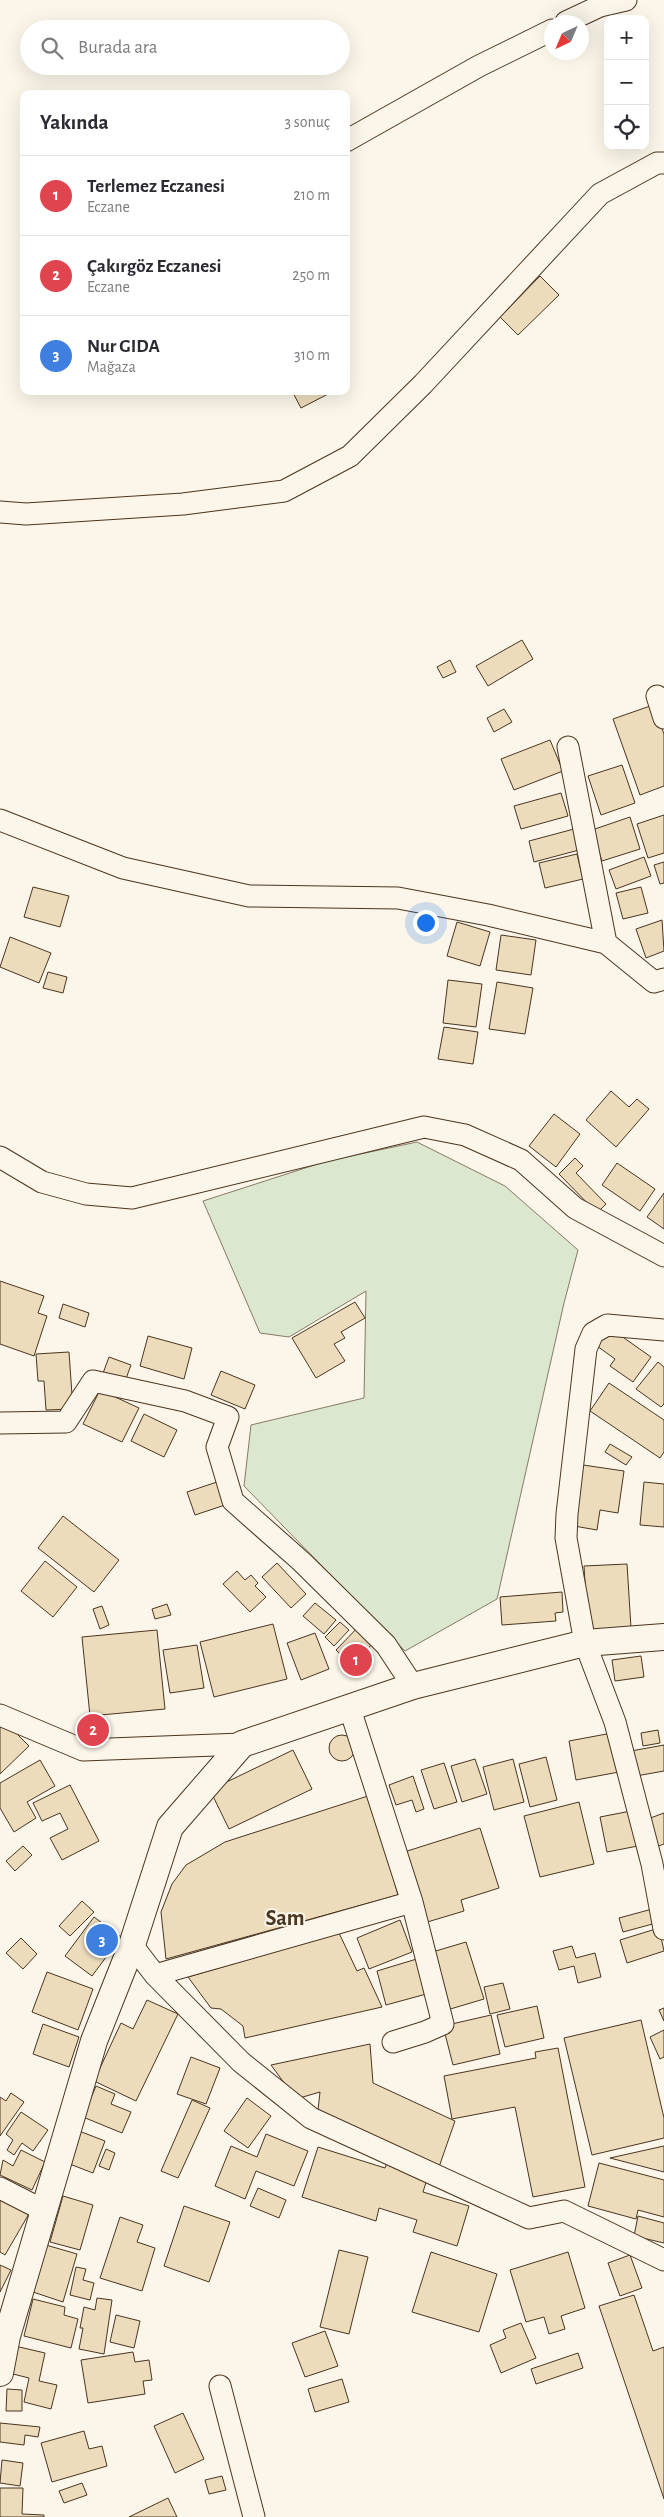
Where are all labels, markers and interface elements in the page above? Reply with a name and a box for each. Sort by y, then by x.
north arrow [544,15,589,60]
map controls [604,15,649,150]
button: + [604,15,649,60]
search box [20,20,350,75]
icon: search [38,34,66,62]
text: Burada ara [78,38,157,57]
button: − [604,60,649,105]
button: locate [604,105,649,150]
text: Yakında [40,112,109,133]
text: 3 sonuç [285,114,330,130]
text: Terlemez Eczanesi [87,177,225,196]
text: 1 [53,187,59,203]
text: 210 m [293,187,330,203]
text: Eczane [87,199,130,215]
text: Çakırgöz Eczanesi [87,257,221,276]
text: 2 [52,267,60,283]
text: 250 m [292,267,330,283]
text: Eczane [87,279,130,295]
text: Nur GIDA [87,337,160,356]
text: 3 [53,347,59,363]
text: 310 m [294,347,330,363]
text: Mağaza [87,359,136,375]
your location [413,910,439,936]
pin: 1 [340,1641,372,1679]
pin: 2 [77,1711,109,1749]
district label: Sam [266,1907,304,1929]
pin: 3 [86,1921,118,1959]

